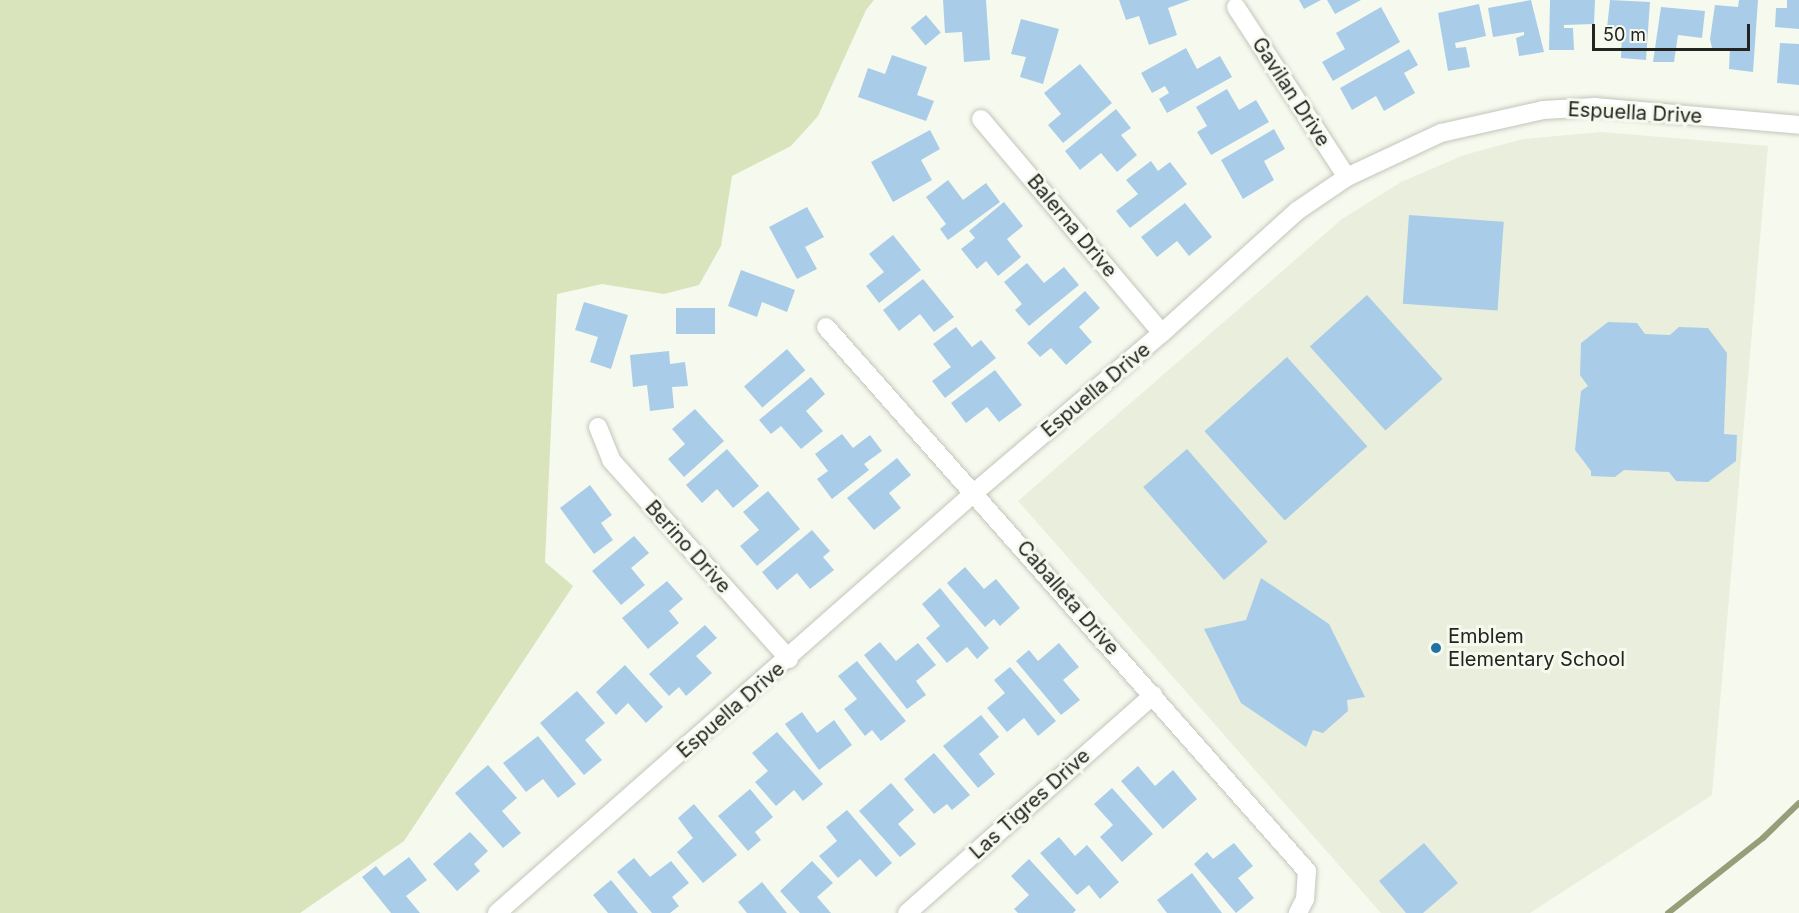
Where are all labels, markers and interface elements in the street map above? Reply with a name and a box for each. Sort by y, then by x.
scale bar [1595,12,1752,50]
text: 50 m [1603,24,1646,45]
street label: Gavilan Drive [1247,33,1335,151]
street label: Espuella Drive [1567,97,1703,129]
street label: Balerna Drive [1022,170,1122,282]
street label: Espuella Drive [1037,338,1155,442]
street label: Berino Drive [640,496,736,598]
street label: Caballeta Drive [1012,536,1124,660]
place label: Emblem Elementary School [1448,624,1625,671]
marker: Emblem Elementary School [1429,641,1443,655]
street label: Espuella Drive [672,657,790,763]
street label: Las Tigres Drive [965,744,1095,864]

